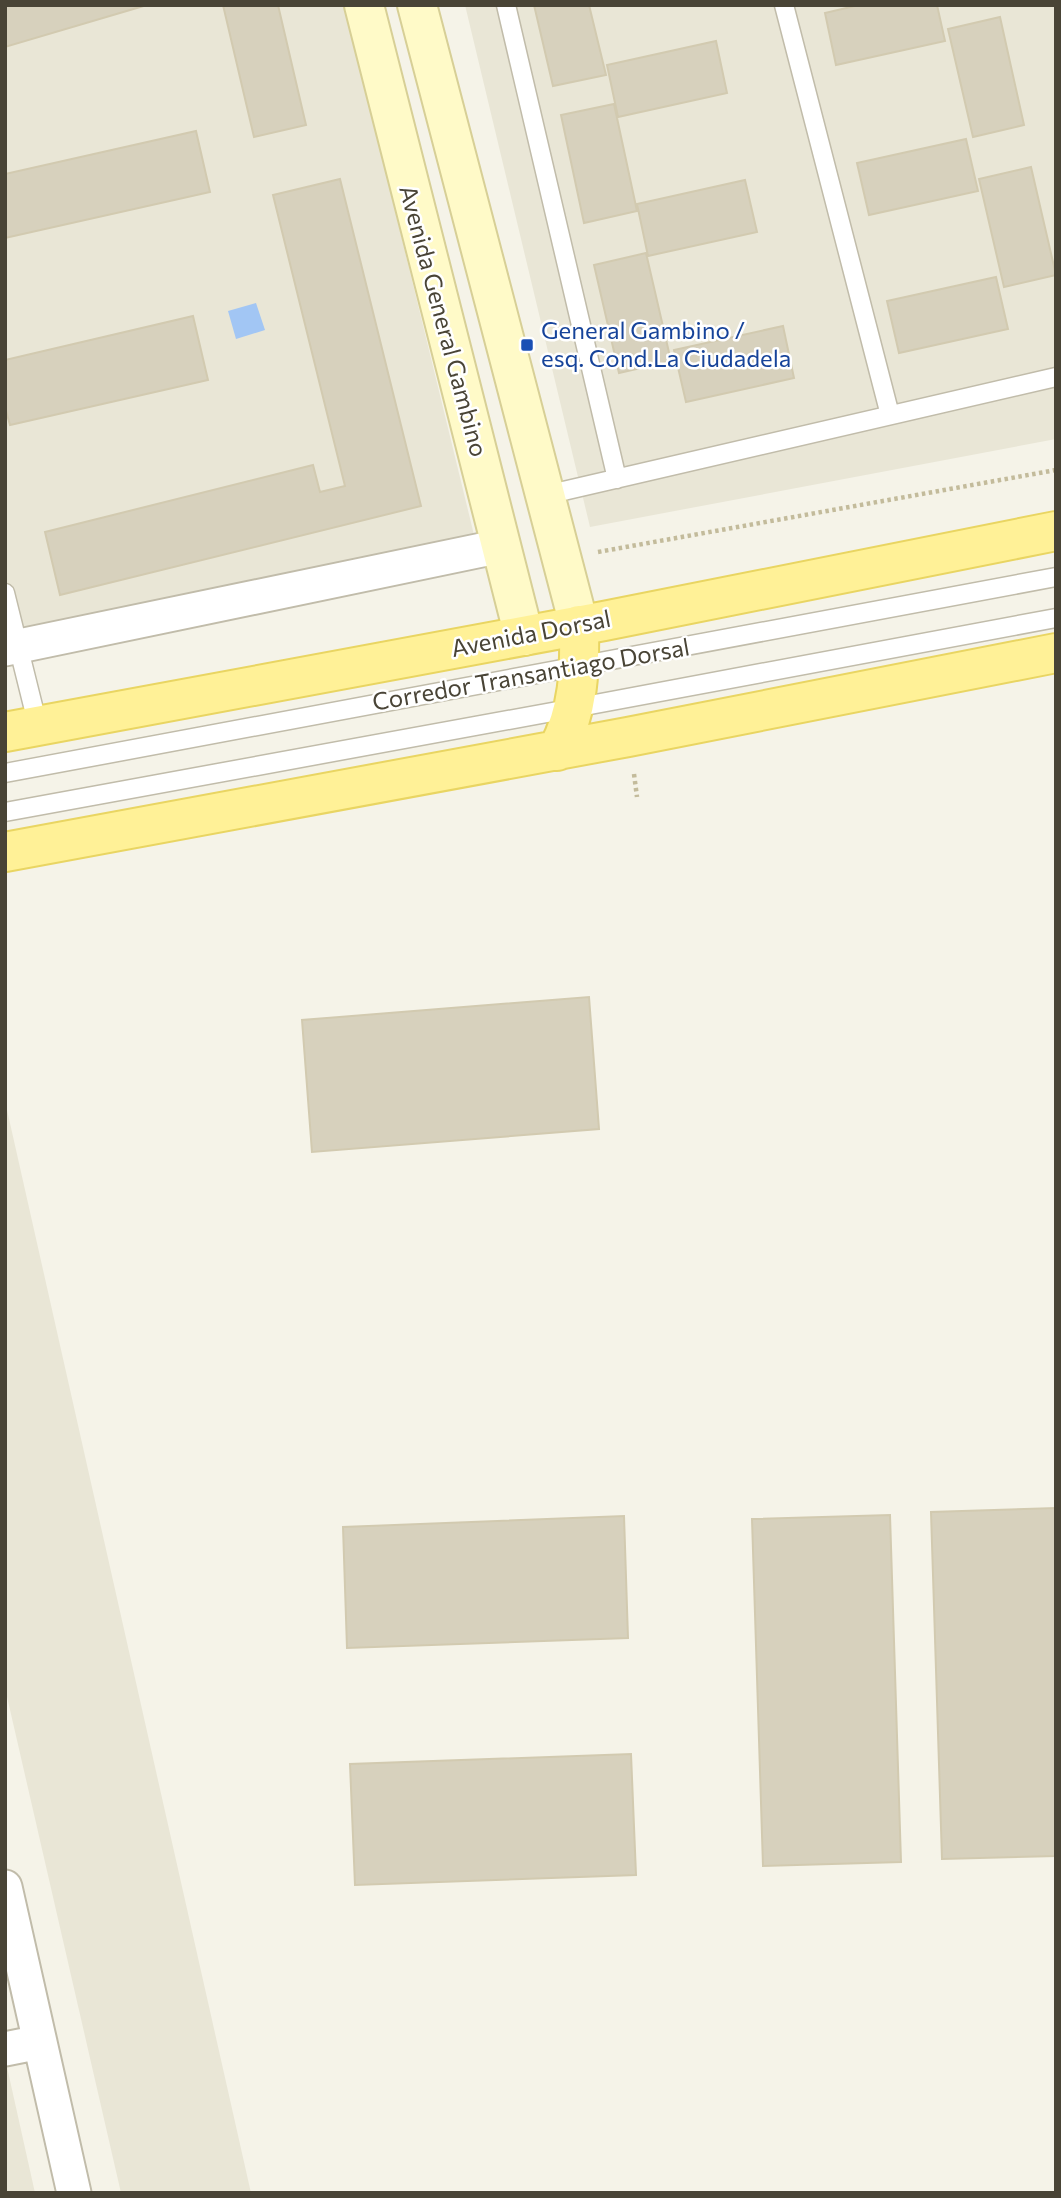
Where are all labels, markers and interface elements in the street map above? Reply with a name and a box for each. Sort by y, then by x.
street label: Avenida General Gambino [394,182,495,460]
place label: General Gambino / esq. Cond.La Ciudadela [541,315,791,372]
marker: General Gambino / esq. Cond.La Ciudadela [519,337,535,353]
street label: Avenida Dorsal [448,603,613,662]
street label: Corredor Transantiago Dorsal [370,631,692,716]

